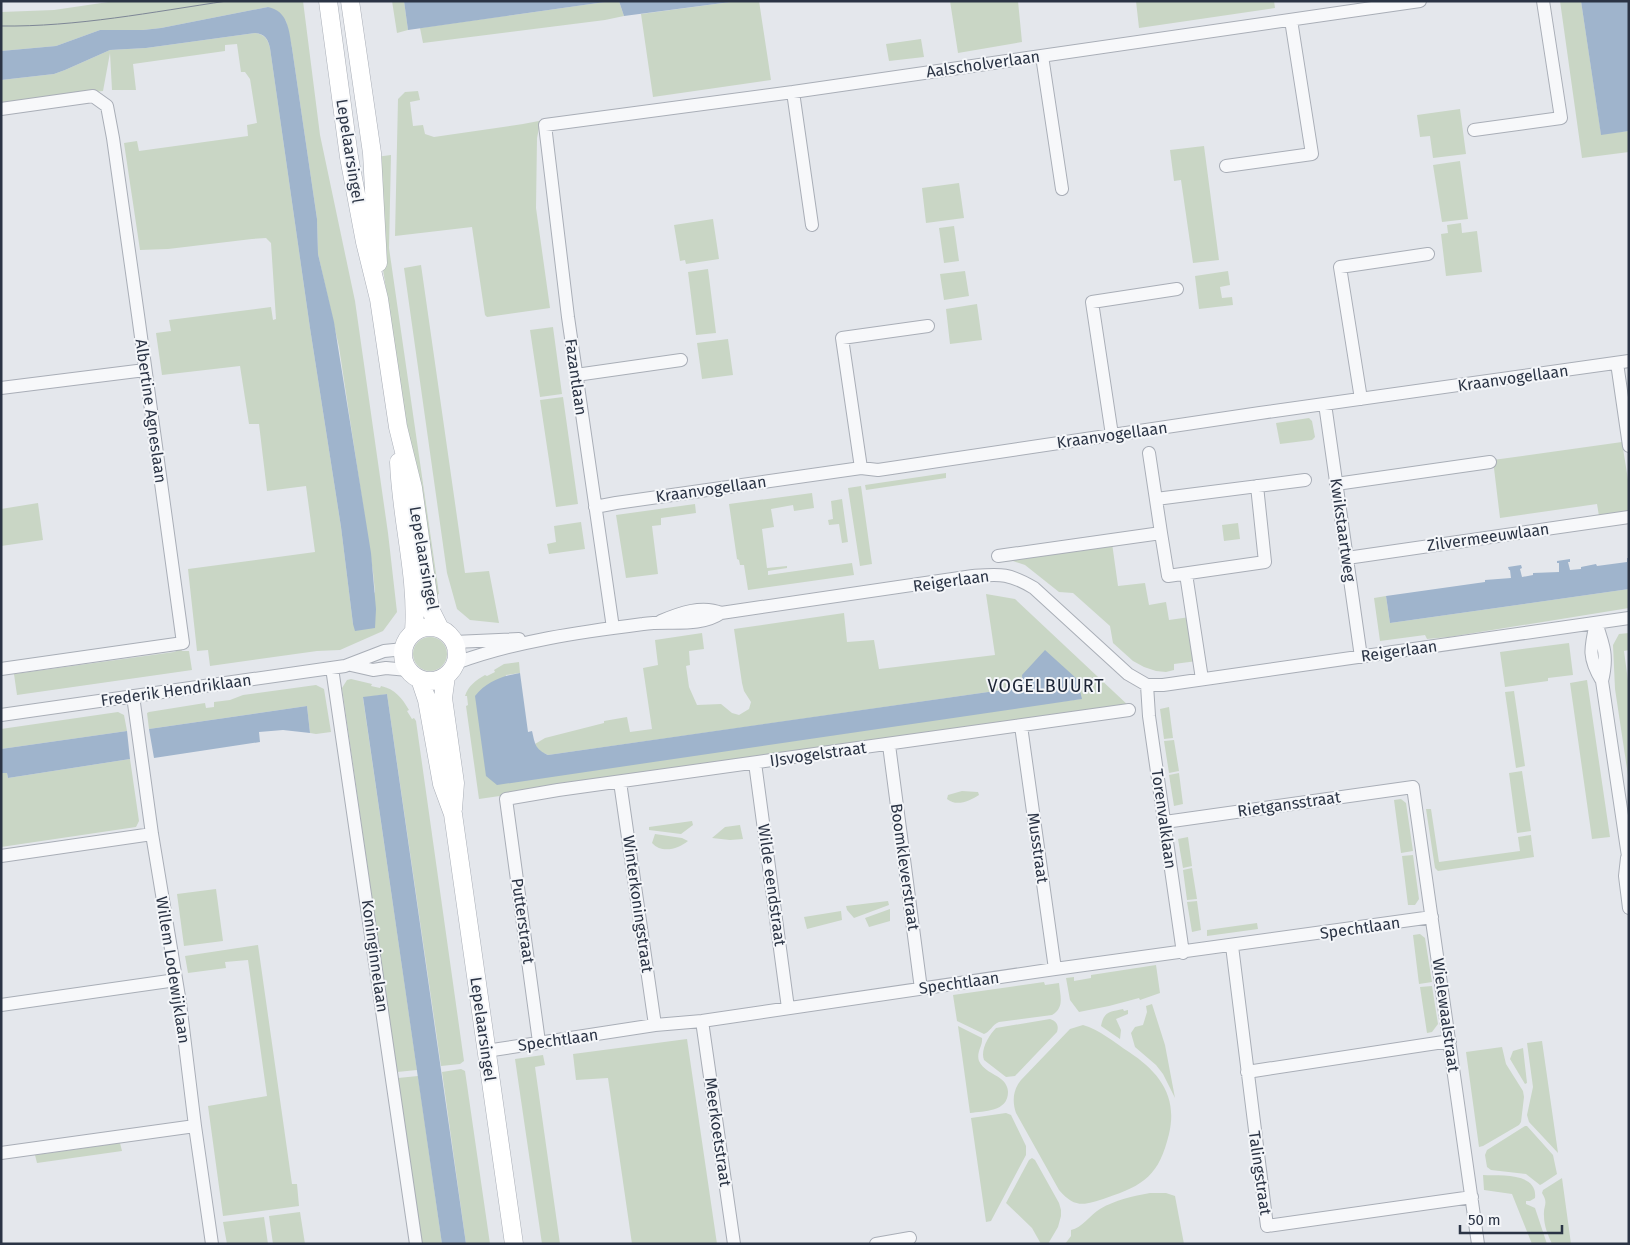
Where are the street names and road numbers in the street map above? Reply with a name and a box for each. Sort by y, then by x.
street label: Aalscholverlaan [925,47,1041,81]
street label: Lepelaarsingel [332,98,368,205]
street label: Fazantlaan [561,337,591,417]
street label: Albertine Agneslaan [131,338,171,484]
street label: Kraanvogellaan [1456,361,1570,395]
street label: Kraanvogellaan [1055,418,1169,452]
street label: Kraanvogellaan [654,472,768,506]
street label: Kwikstaartweg [1326,477,1360,584]
street label: Lepelaarsingel [406,505,443,612]
street label: Zilvermeeuwlaan [1426,519,1550,555]
street label: Reigerlaan [912,566,990,596]
street label: Reigerlaan [1360,636,1438,666]
street label: Frederik Hendriklaan [99,670,253,710]
street label: IJsvogelstraat [768,738,868,770]
street label: Torenvalklaan [1148,768,1180,870]
street label: Rietgansstraat [1236,787,1342,821]
street label: Boomkleverstraat [887,802,923,932]
street label: Musstraat [1024,812,1052,885]
street label: Wilde eendstraat [754,823,790,948]
street label: Winterkoningstraat [619,834,657,974]
street label: Putterstraat [508,877,538,965]
street label: Willem Lodewijklaan [152,895,194,1045]
street label: Koninginnelaan [358,899,392,1013]
street label: Spechtlaan [1319,913,1401,943]
street label: Wielewaalstraat [1429,957,1463,1073]
street label: Spechtlaan [918,968,1000,998]
street label: Lepelaarsingel [466,976,500,1083]
street label: Spechtlaan [517,1025,599,1055]
street label: Meerkoetstraat [701,1076,735,1188]
street label: Talingstraat [1245,1130,1275,1217]

